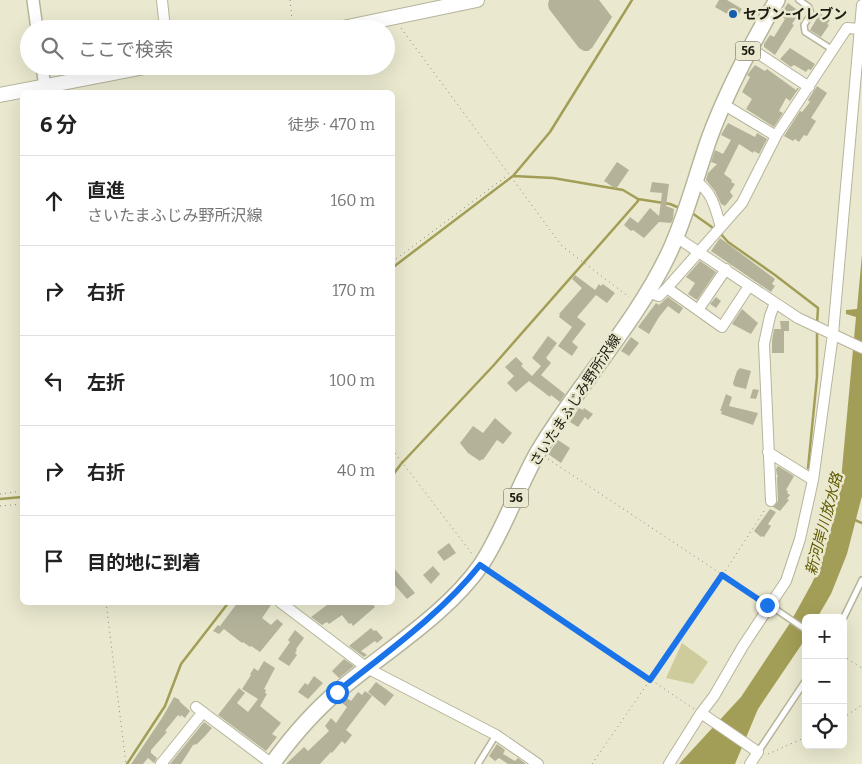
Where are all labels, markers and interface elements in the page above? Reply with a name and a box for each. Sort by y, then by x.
place label: セブン-イレブン [743,6,847,23]
marker: セブン-イレブン [727,8,739,20]
search box [20,20,395,75]
icon: search [38,34,66,62]
text: ここで検索 [78,38,173,61]
road number: 56 [736,41,760,60]
text: 6 分 [40,112,77,138]
text: 徒歩 · 470 m [288,115,375,134]
text: 直進 [87,179,125,202]
icon: ahead [40,187,68,215]
text: 160 m [330,191,375,210]
text: さいたまふじみ野所沢線 [87,206,263,225]
icon: right [40,277,68,305]
text: 右折 [87,281,125,304]
text: 170 m [332,281,375,300]
street label: さいたまふじみ野所沢線 [526,331,624,469]
icon: left [40,367,68,395]
text: 左折 [87,371,125,394]
text: 100 m [330,371,375,390]
icon: right [40,457,68,485]
text: 右折 [87,461,125,484]
text: 40 m [337,461,375,480]
water label: 新河岸川放水路 [802,469,847,577]
road number: 56 [504,488,528,508]
icon: arrive [40,547,68,575]
text: 目的地に到着 [87,551,201,574]
route end [756,594,779,617]
map controls [802,614,847,749]
button: + [802,614,847,659]
button: − [802,659,847,704]
route start [326,681,349,704]
button: locate [802,704,847,749]

